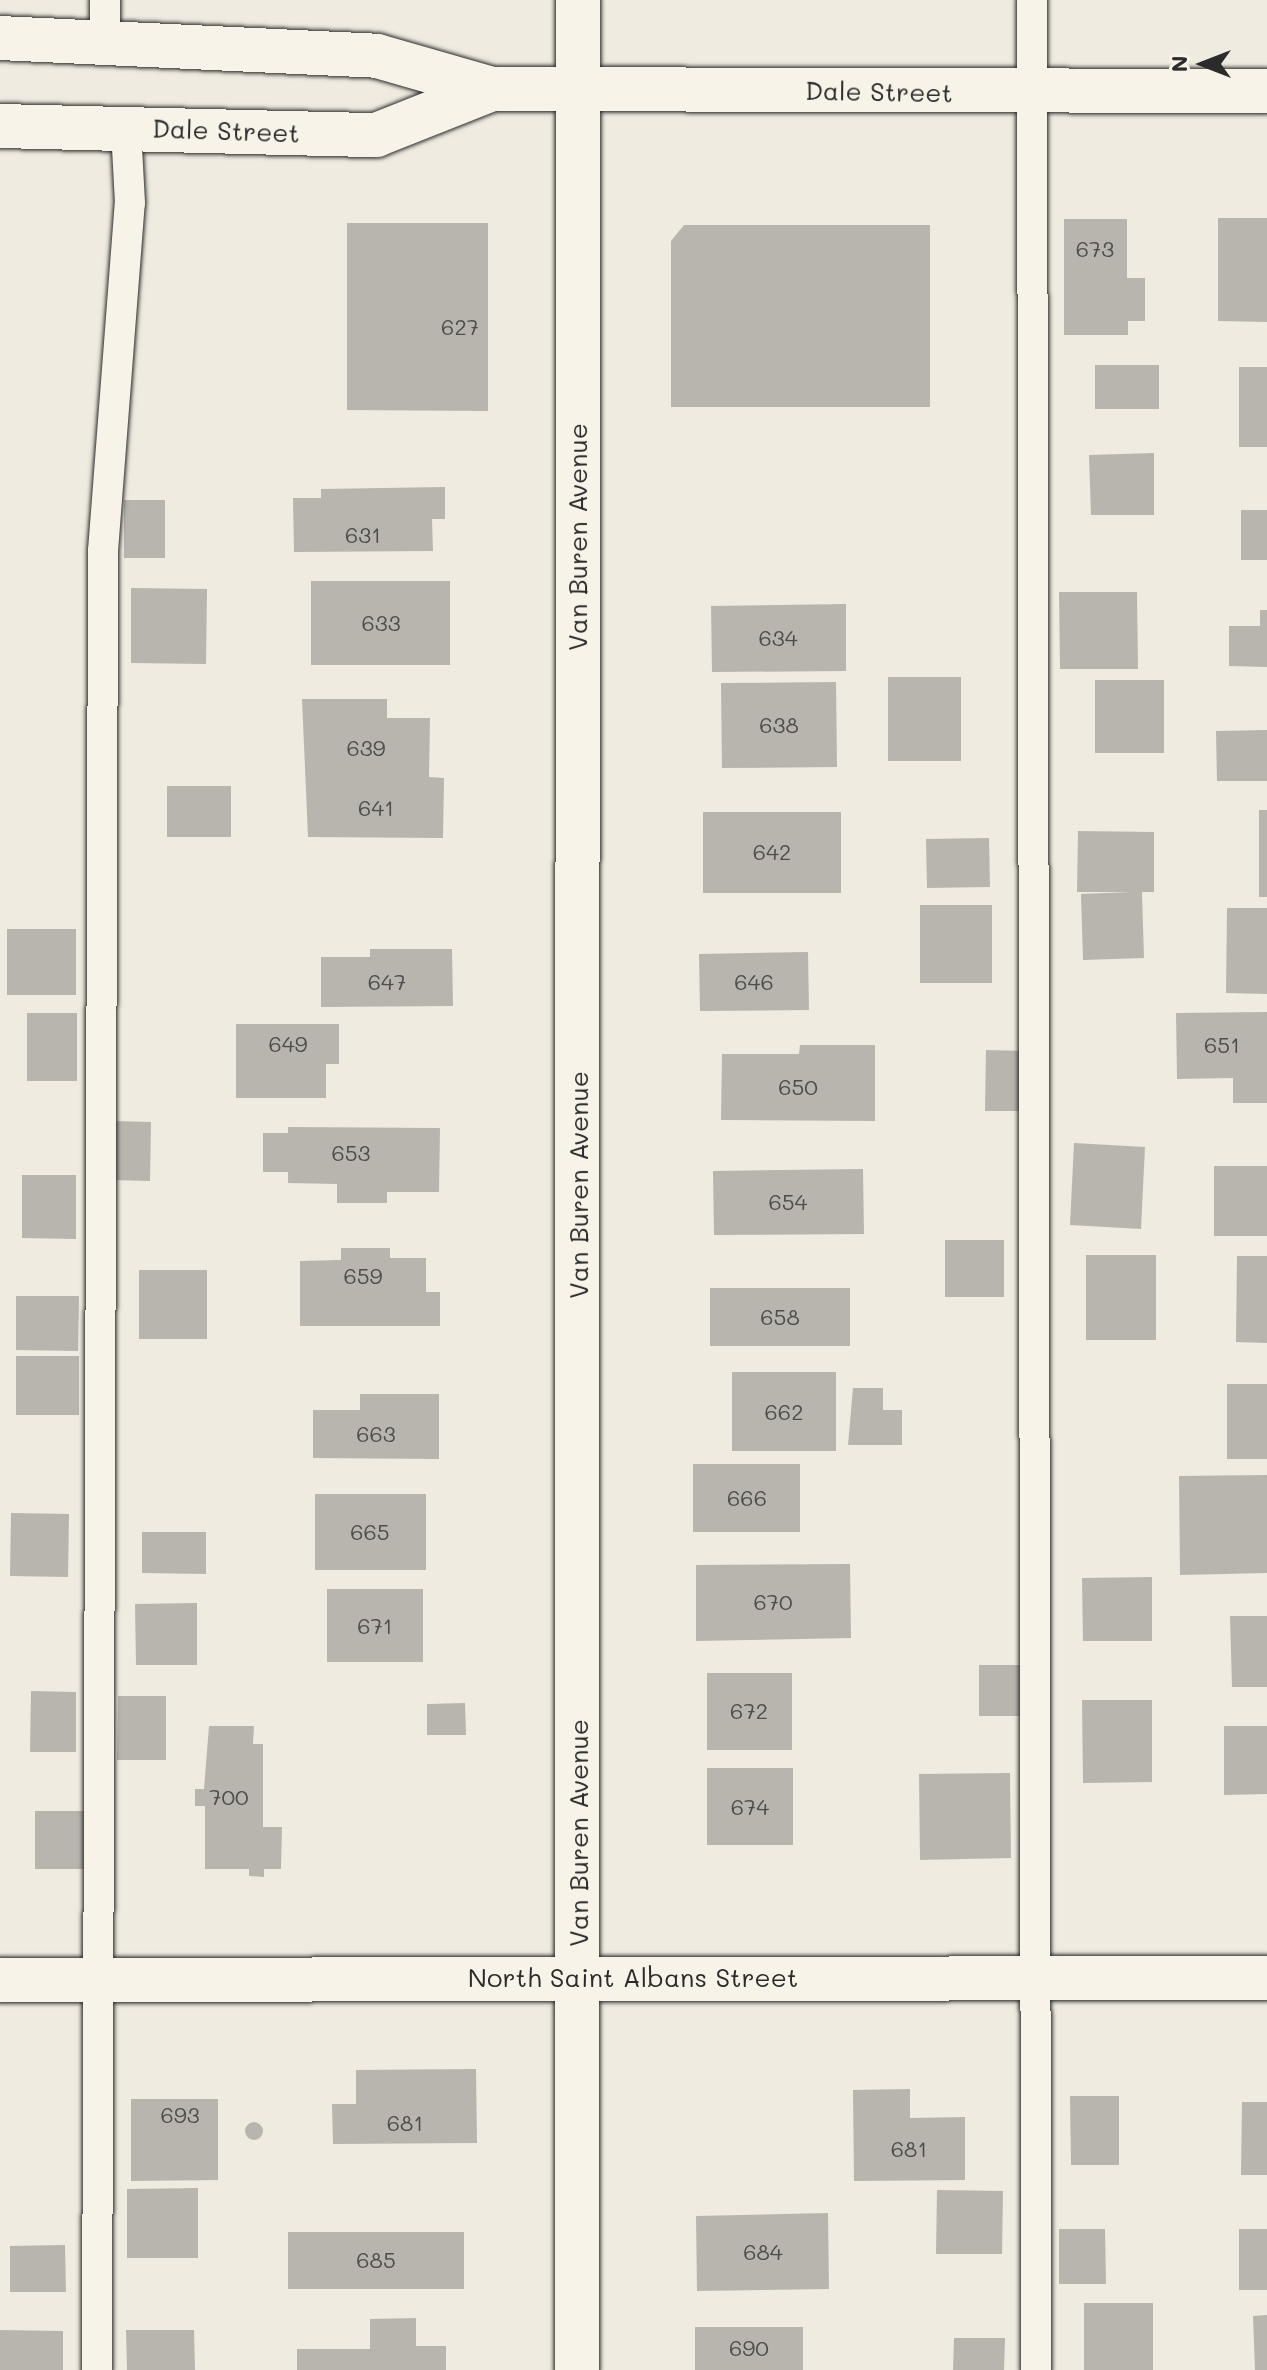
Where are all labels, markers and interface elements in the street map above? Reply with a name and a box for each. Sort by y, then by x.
north arrow [1163,24,1243,104]
text: N [1164,56,1193,72]
street label: Dale Street [805,75,953,109]
street label: Dale Street [152,113,300,149]
house number: 673 [1076,236,1114,262]
house number: 627 [441,314,479,340]
street label: Van Buren Avenue [562,423,594,651]
house number: 631 [345,522,381,548]
house number: 633 [361,610,401,636]
house number: 634 [758,625,798,651]
house number: 638 [759,712,799,738]
house number: 639 [346,735,386,761]
house number: 641 [358,795,394,821]
house number: 642 [753,839,791,865]
house number: 647 [368,969,406,995]
house number: 646 [734,969,774,995]
house number: 649 [268,1031,308,1057]
house number: 651 [1204,1032,1240,1058]
street label: Van Buren Avenue [563,1071,595,1299]
house number: 650 [778,1074,818,1100]
house number: 653 [331,1140,371,1166]
house number: 654 [768,1189,808,1215]
house number: 659 [343,1263,383,1289]
house number: 658 [760,1304,800,1330]
house number: 662 [765,1399,803,1425]
house number: 663 [356,1421,396,1447]
house number: 666 [727,1485,767,1511]
house number: 665 [350,1519,390,1545]
house number: 670 [753,1589,793,1615]
house number: 671 [357,1613,393,1639]
house number: 672 [730,1698,768,1724]
street label: Van Buren Avenue [563,1719,595,1947]
house number: 700 [209,1784,249,1810]
house number: 674 [731,1794,769,1820]
street label: North Saint Albans Street [468,1962,798,1994]
house number: 693 [160,2102,200,2128]
house number: 681 [387,2110,423,2136]
house number: 681 [891,2136,927,2162]
house number: 684 [743,2239,783,2265]
house number: 685 [356,2247,396,2273]
house number: 690 [729,2335,769,2361]

